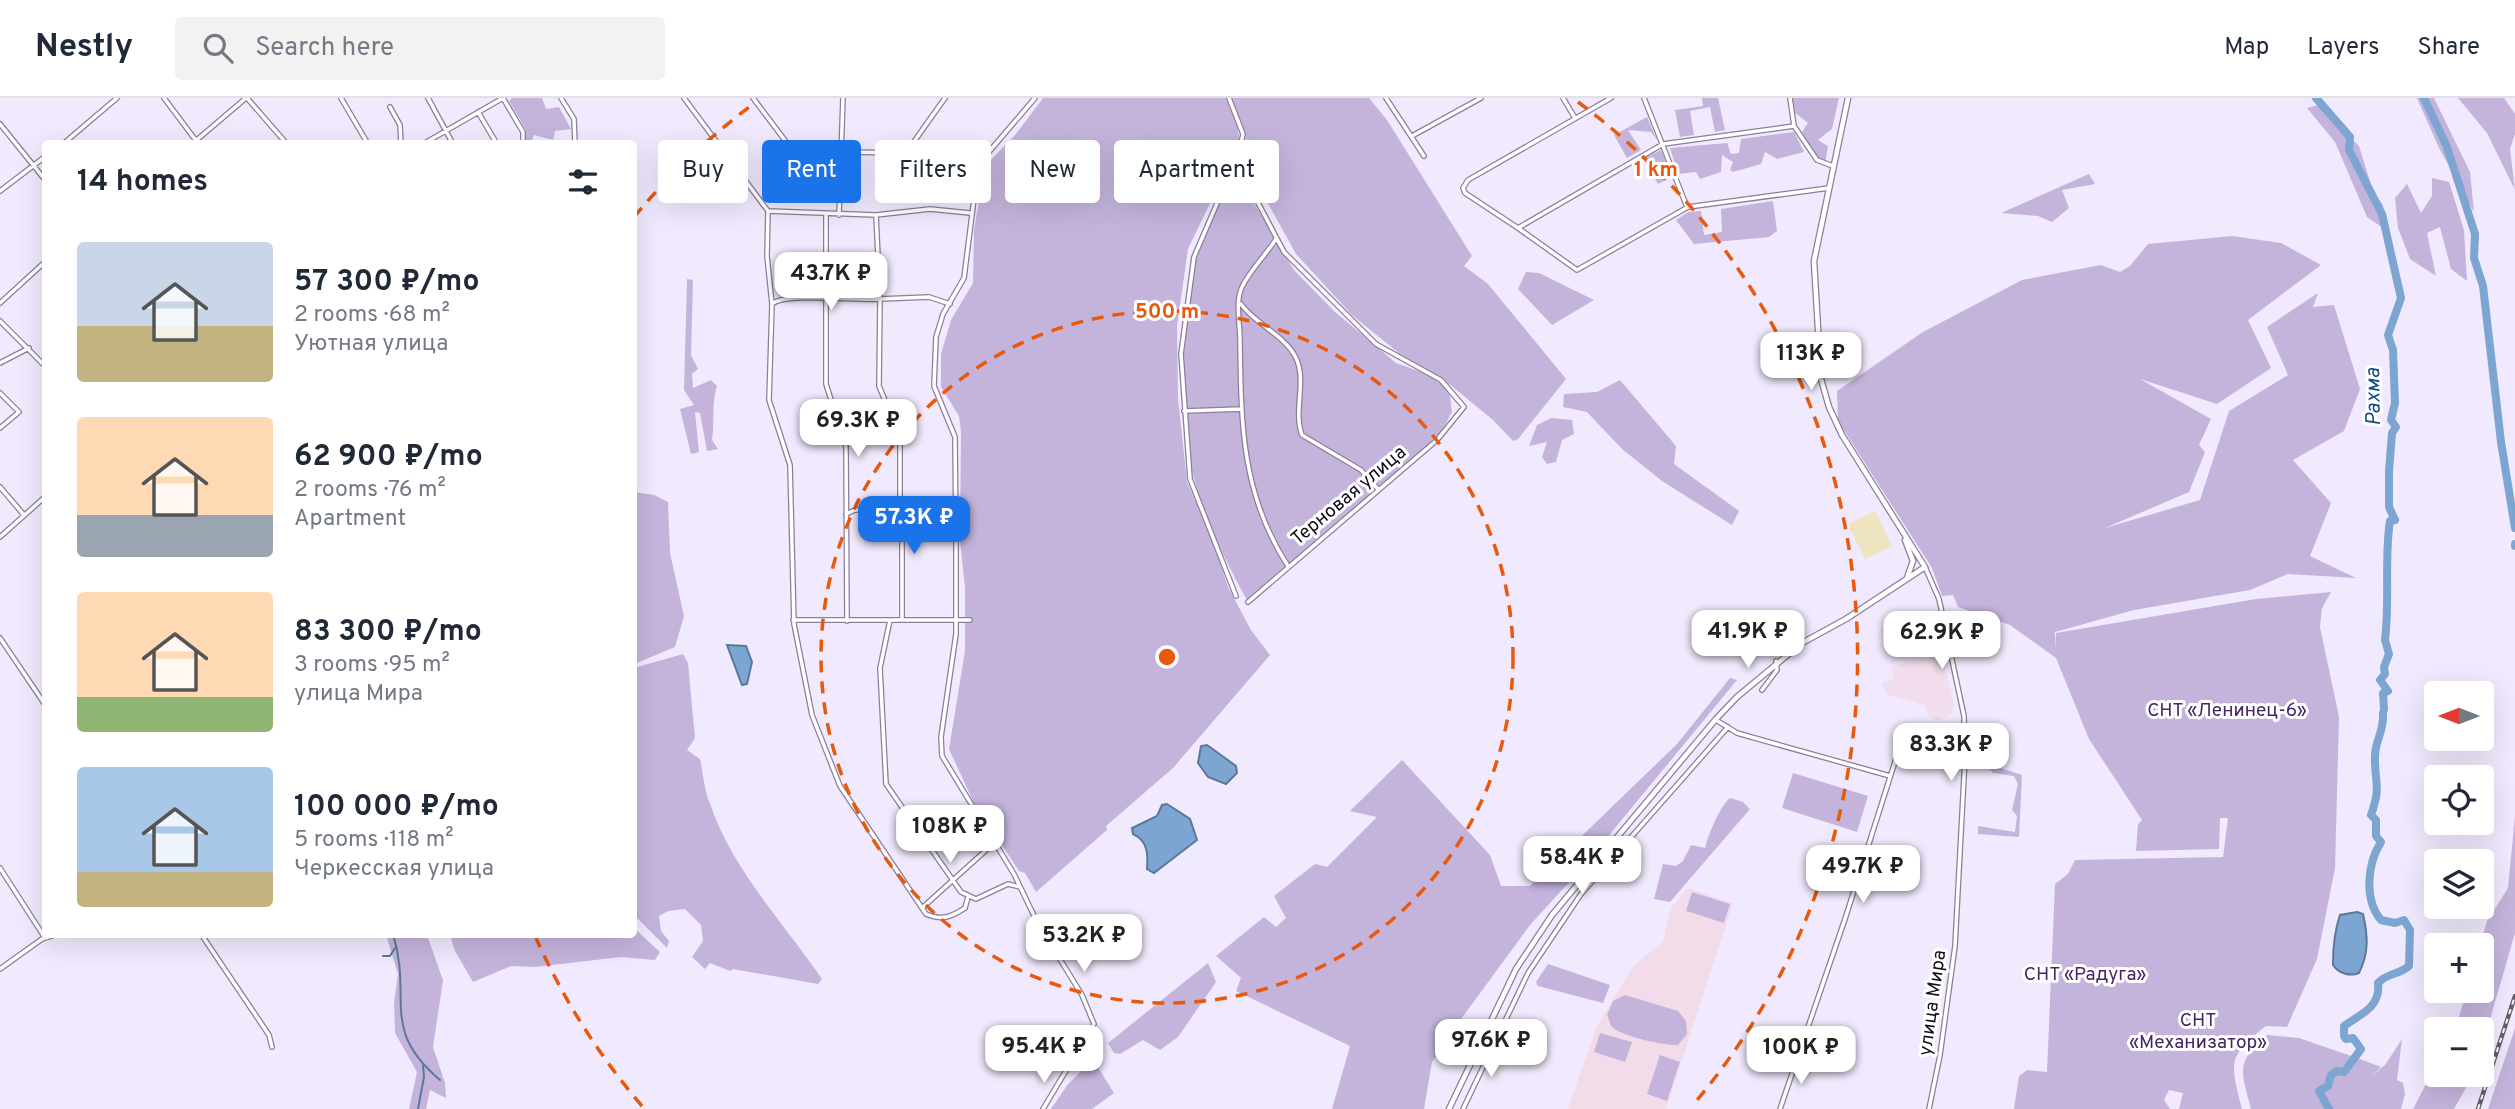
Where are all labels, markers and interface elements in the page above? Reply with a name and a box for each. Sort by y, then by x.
search box [175,17,665,80]
text: Nestly [35,27,133,69]
icon: search [199,29,237,67]
text: Search here [255,32,394,65]
text: Map [2224,33,2269,63]
text: Layers [2307,33,2379,63]
text: Share [2417,33,2480,63]
chip: Buy [658,140,748,203]
chip: Rent [762,140,861,203]
chip: Filters [875,140,991,203]
chip: New [1005,140,1100,203]
chip: Apartment [1114,140,1279,203]
text: 1 km [1634,157,1678,184]
icon: filters [564,163,602,201]
text: 14 homes [77,164,208,201]
pin: 43.7K ₽ [766,252,896,312]
text: 43.7K ₽ [790,260,872,289]
text: 57 300 ₽/mo [294,264,479,301]
icon: home [133,270,217,354]
text: 500 m [1135,299,1199,326]
text: 2 rooms · 68 m² [294,301,450,330]
text: Уютная улица [294,330,448,359]
pin: 113K ₽ [1754,332,1868,392]
text: 113K ₽ [1776,340,1846,369]
water label: Рахма [2360,367,2388,426]
pin: 69.3K ₽ [793,400,923,459]
text: 69.3K ₽ [816,407,900,436]
text: 62 900 ₽/mo [294,439,483,476]
street label: Терновая улица [1286,441,1412,551]
icon: home [133,445,217,529]
text: 2 rooms · 76 m² [294,476,446,505]
pin: 57.3K ₽ [849,496,979,556]
text: 57.3K ₽ [874,504,954,533]
text: Apartment [294,505,406,534]
pin: 41.9K ₽ [1683,610,1813,670]
pin: 62.9K ₽ [1877,612,2007,671]
text: 83 300 ₽/mo [294,614,482,651]
text: 41.9K ₽ [1708,618,1788,647]
text: 62.9K ₽ [1899,619,1985,648]
icon: home [133,620,217,704]
centre of rings [1155,645,1179,669]
text: 3 rooms · 95 m² [294,651,450,680]
text: улица Мира [294,680,423,709]
north arrow [2424,681,2494,751]
map controls [2424,681,2494,1087]
park label: СНТ «Ленинец-6» [2147,699,2307,723]
pin: 83.3K ₽ [1886,724,2016,783]
text: 83.3K ₽ [1909,731,1993,760]
button: locate [2424,765,2494,835]
text: 100 000 ₽/mo [294,789,499,826]
icon: home [133,795,217,879]
pin: 108K ₽ [893,806,1007,865]
text: 108K ₽ [912,813,988,842]
text: 5 rooms · 118 m² [294,826,453,855]
pin: 58.4K ₽ [1517,836,1647,896]
text: 58.4K ₽ [1539,844,1625,873]
pin: 49.7K ₽ [1798,846,1928,905]
button: layers [2424,849,2494,919]
text: 49.7K ₽ [1822,853,1904,882]
text: Черкесская улица [294,855,494,884]
pin: 53.2K ₽ [1019,914,1149,974]
text: 53.2K ₽ [1042,922,1126,951]
button: + [2424,933,2494,1003]
street label: улица Мира [1914,949,1952,1057]
park label: СНТ «Радуга» [2024,963,2146,987]
park label: СНТ «Механизатор» [2129,1009,2267,1055]
button: − [2424,1017,2494,1087]
pin: 97.6K ₽ [1426,1020,1556,1079]
pin: 95.4K ₽ [979,1026,1109,1085]
pin: 100K ₽ [1744,1026,1858,1086]
text: 97.6K ₽ [1451,1027,1531,1056]
text: 95.4K ₽ [1001,1033,1087,1062]
text: 100K ₽ [1763,1034,1839,1063]

